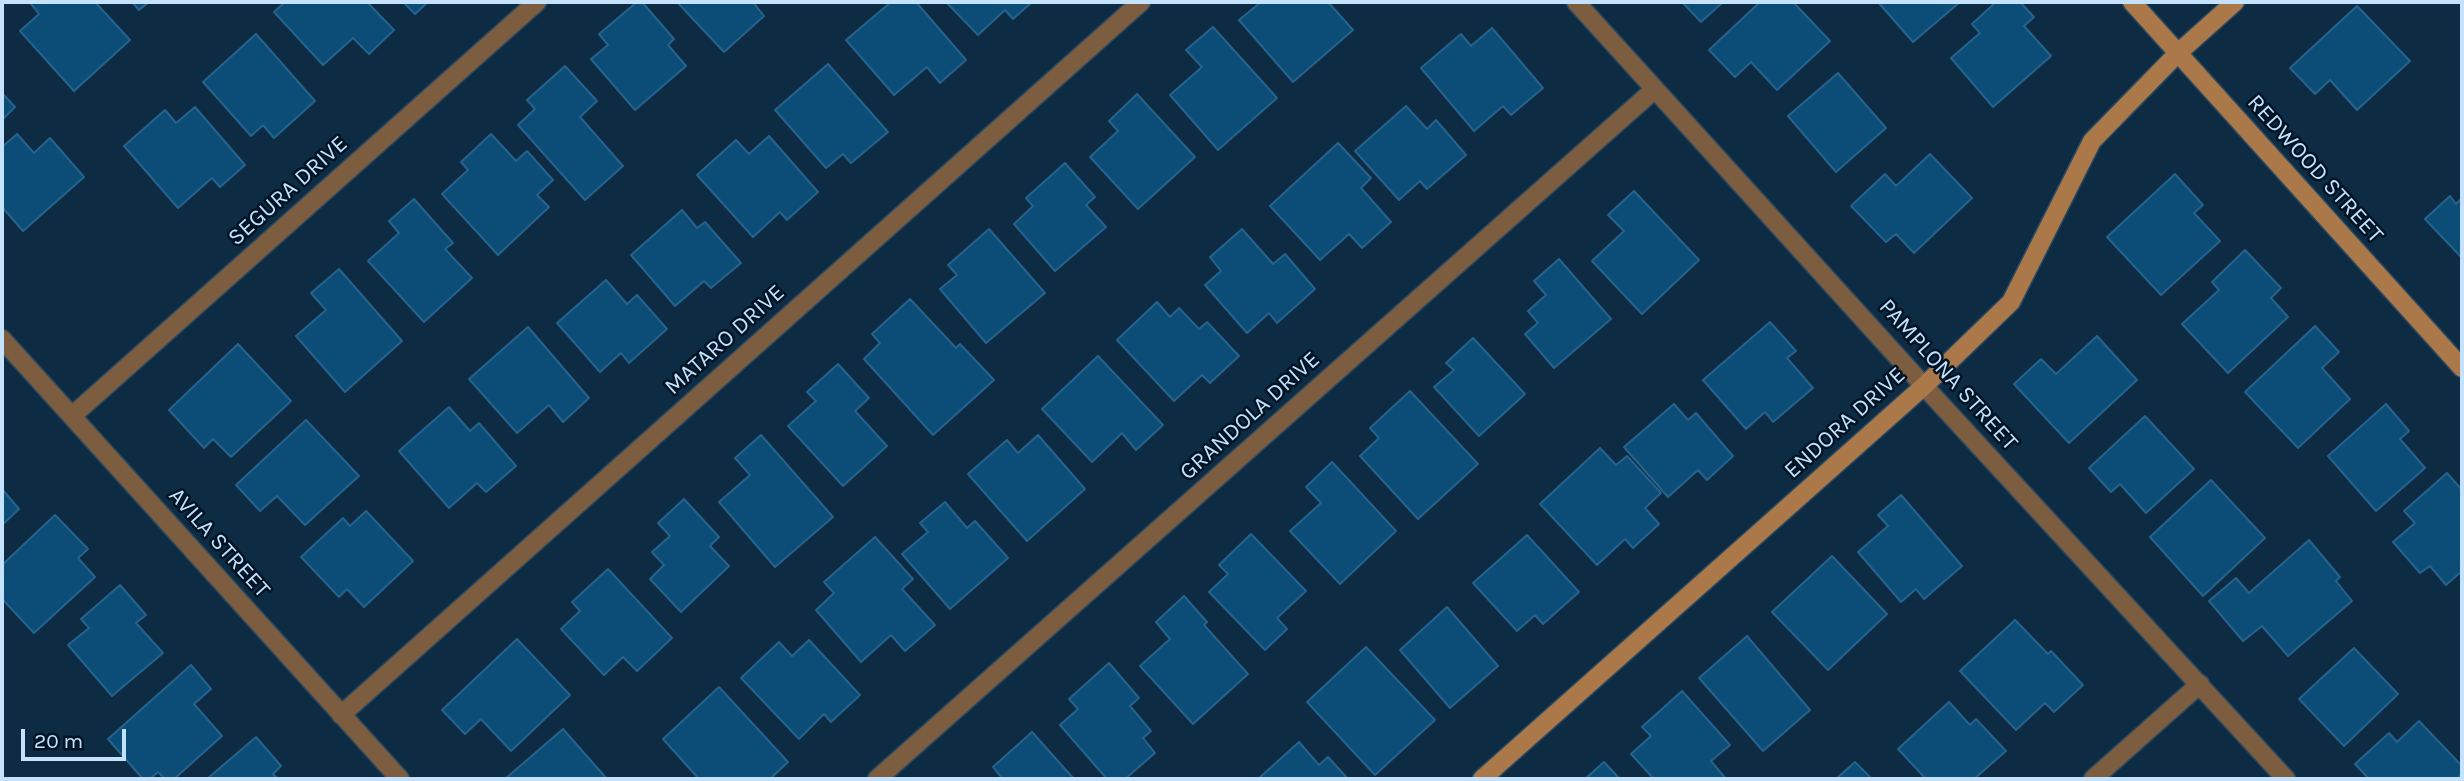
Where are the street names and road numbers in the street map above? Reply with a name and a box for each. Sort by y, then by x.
street label: REDWOOD STREET [2241,89,2389,249]
street label: SEGURA DRIVE [223,130,353,252]
street label: MATARO DRIVE [659,279,791,401]
street label: PAMPLONA STREET [1873,294,2023,456]
street label: GRANDOLA DRIVE [1174,346,1326,486]
street label: ENDORA DRIVE [1779,362,1911,484]
street label: AVILA STREET [162,482,276,604]

